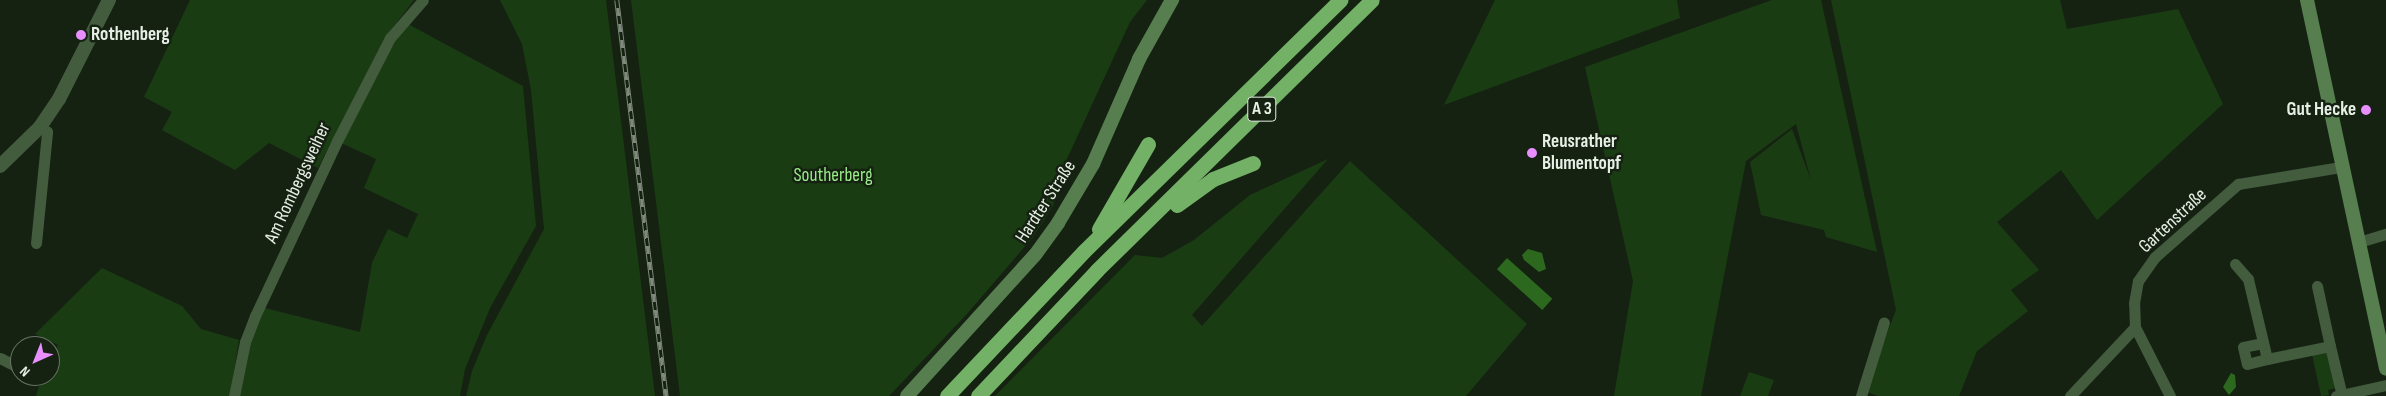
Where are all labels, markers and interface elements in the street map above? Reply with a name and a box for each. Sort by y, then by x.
place label: Rothenberg [91,24,170,46]
marker: Rothenberg [75,29,87,41]
road number: A 3 [1247,94,1277,125]
place label: Gut Hecke [2286,99,2356,121]
marker: Gut Hecke [2360,104,2372,116]
street label: Am Rombergsweiher [260,119,336,247]
place label: Reusrather Blumentopf [1542,131,1621,175]
marker: Reusrather Blumentopf [1526,147,1538,159]
street label: Hardter Straße [1011,156,1081,248]
park label: Southerberg [793,165,873,187]
street label: Gartenstraße [2134,184,2212,258]
north arrow [10,336,60,386]
text: N [16,363,34,380]

